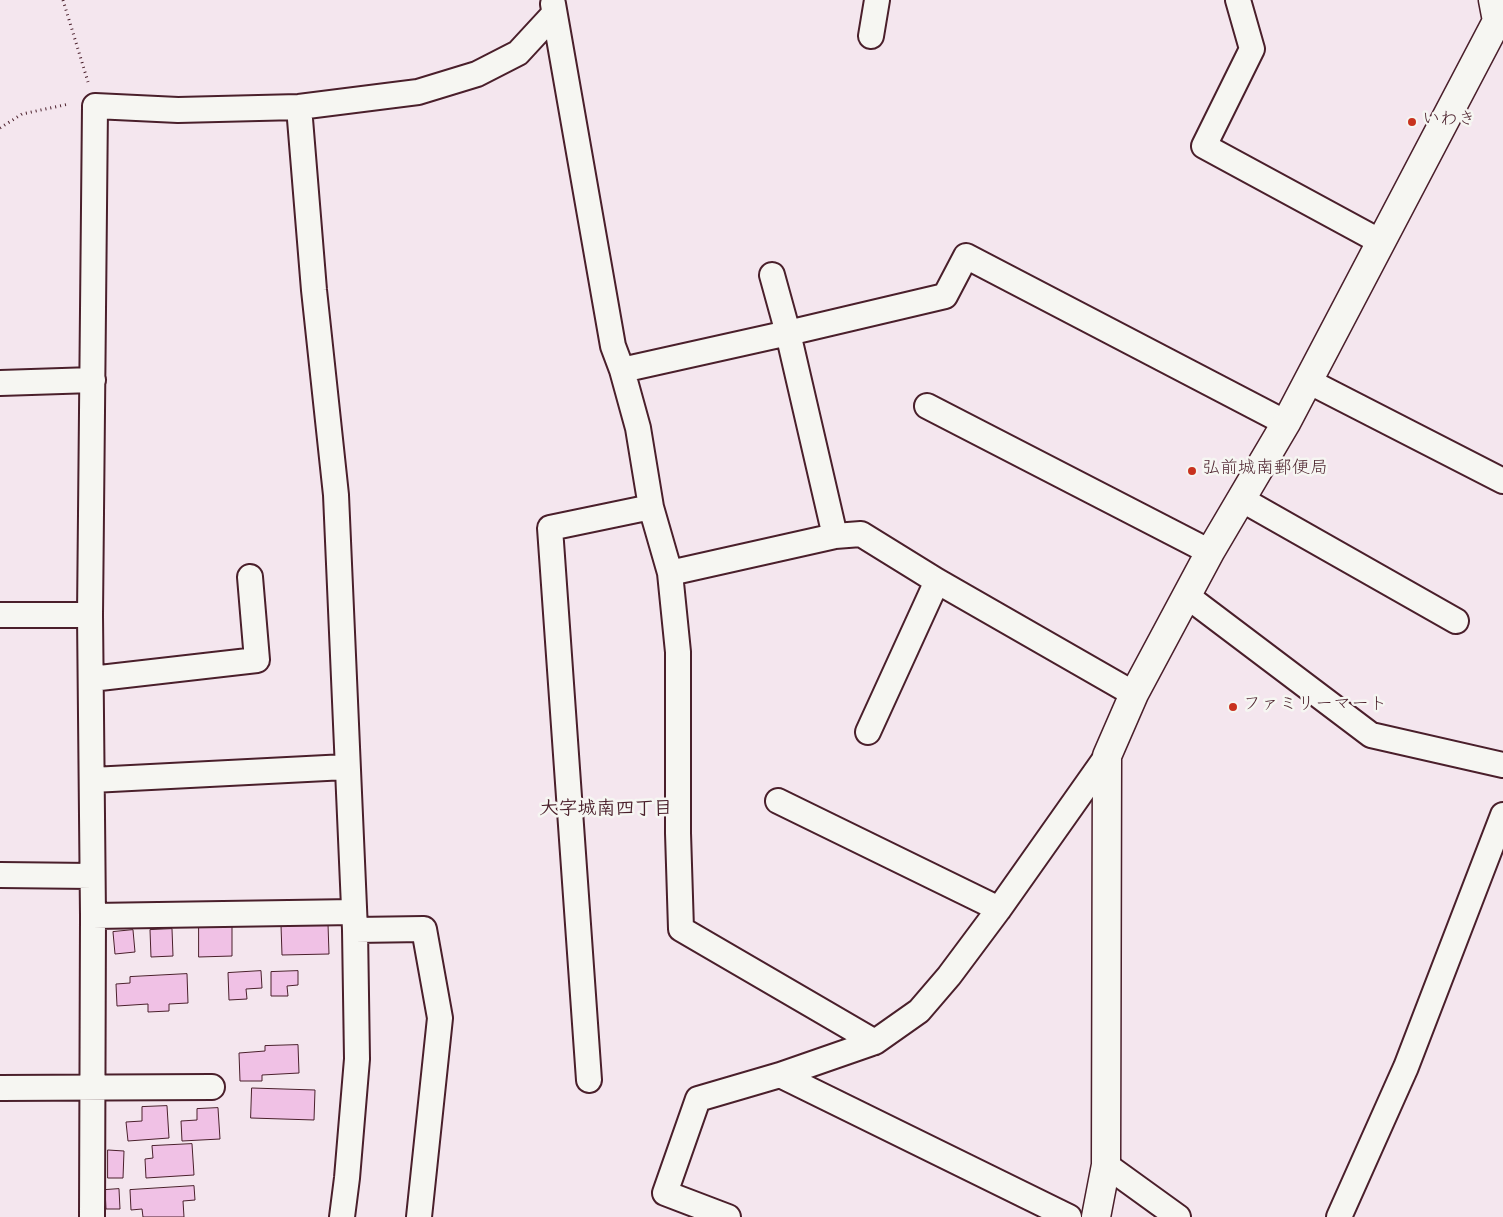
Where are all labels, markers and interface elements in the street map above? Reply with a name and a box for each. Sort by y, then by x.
place label: いわき [1422,111,1476,133]
marker: いわき [1406,116,1418,128]
place label: 弘前城南郵便局 [1202,460,1328,482]
marker: 弘前城南郵便局 [1186,465,1198,477]
place label: ファミリーマート [1243,696,1387,718]
marker: ファミリーマート [1227,701,1239,713]
district label: 大字城南四丁目 [540,800,672,822]

